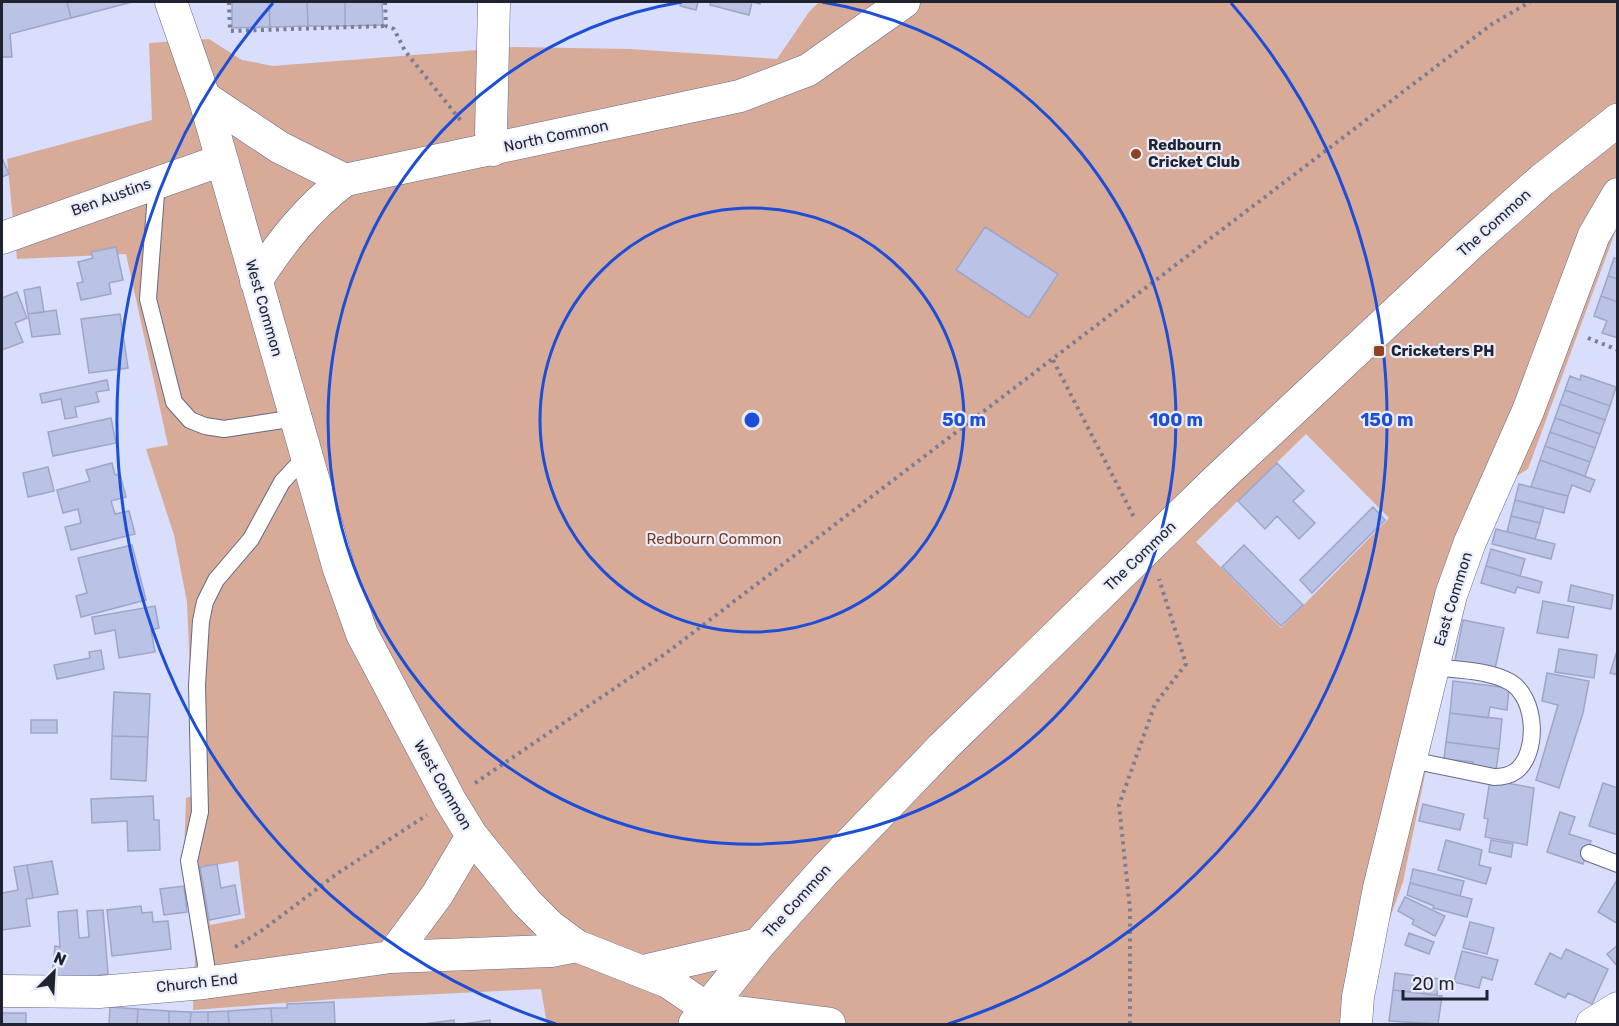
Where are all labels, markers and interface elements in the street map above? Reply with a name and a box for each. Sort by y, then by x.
street label: North Common [502,116,610,156]
place label: Redbourn Cricket Club [1148,136,1240,171]
marker: Redbourn Cricket Club [1129,147,1143,161]
street label: Ben Austins [69,174,154,220]
street label: The Common [1454,185,1534,261]
street label: West Common [242,257,286,359]
place label: Cricketers PH [1391,342,1494,360]
marker: Cricketers PH [1372,344,1386,358]
text: 50 m [942,409,986,431]
text: 100 m [1149,409,1203,431]
text: 150 m [1360,409,1414,431]
centre of rings [742,410,762,430]
street label: The Common [1100,517,1180,595]
park label: Redbourn Common [646,530,782,548]
street label: East Common [1430,550,1476,648]
street label: West Common [410,737,476,833]
street label: The Common [759,861,835,941]
north arrow [24,942,84,1002]
text: N [51,948,69,970]
scale bar [1403,963,1487,1001]
street label: Church End [155,970,239,996]
text: 20 m [1412,973,1454,995]

